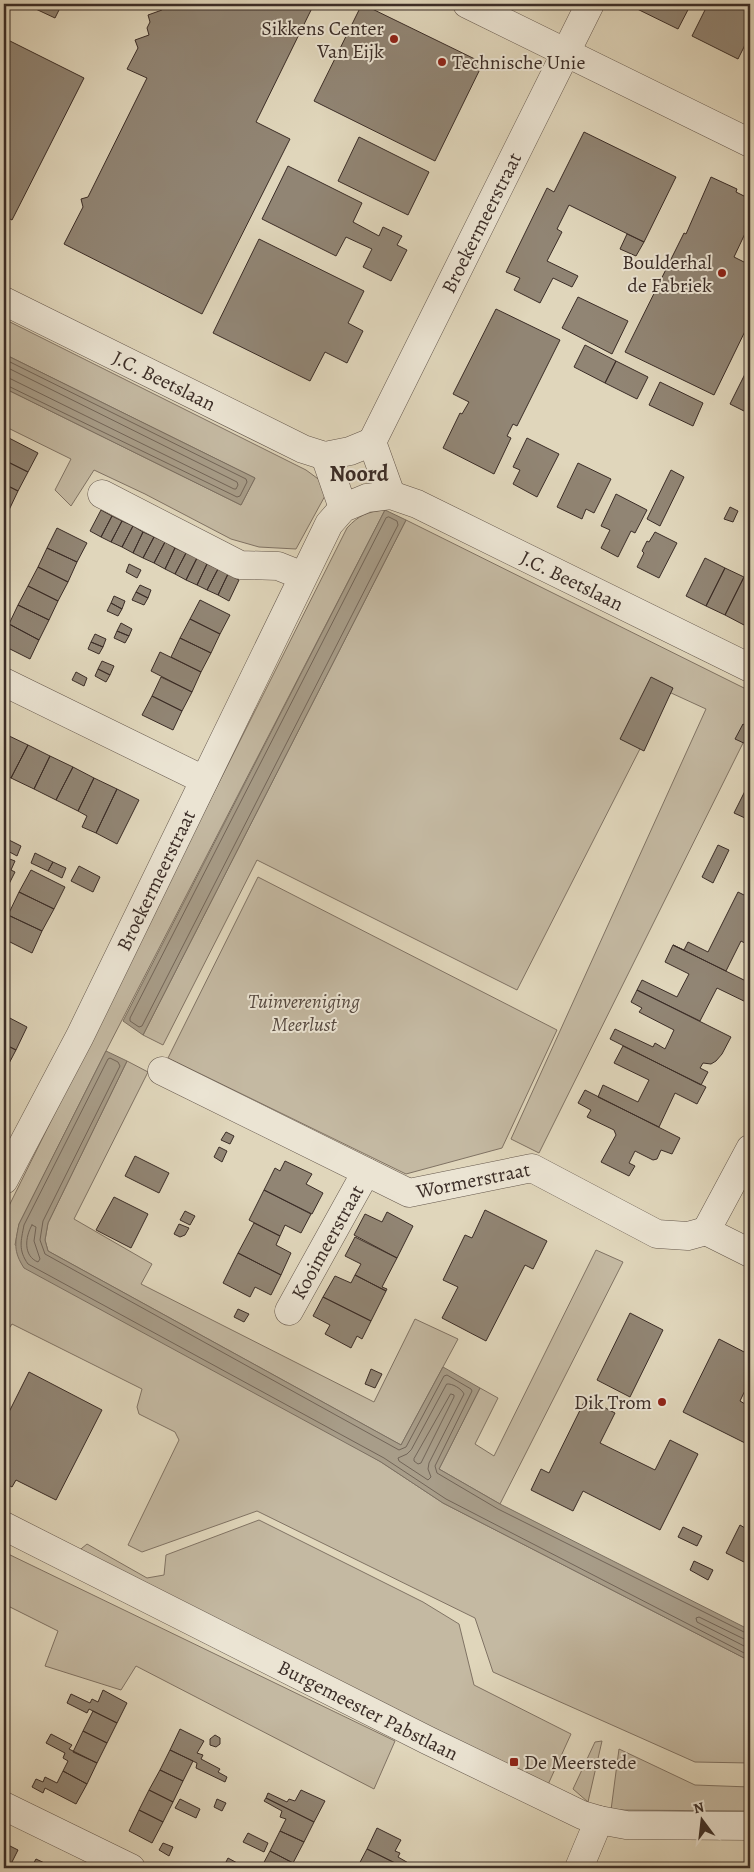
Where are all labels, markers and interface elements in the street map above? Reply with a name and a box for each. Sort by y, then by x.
place label: Sikkens Center Van Eijk [261,15,384,65]
marker: Sikkens Center Van Eijk [388,33,400,45]
place label: Technische Unie [452,49,585,76]
marker: Technische Unie [436,56,448,68]
street label: Broekermeerstraat [435,148,528,298]
place label: Boulderhal de Fabriek [622,249,712,299]
marker: Boulderhal de Fabriek [716,267,728,279]
street label: J.C. Beetslaan [108,344,220,418]
district label: Noord [330,459,389,489]
street label: J.C. Beetslaan [516,544,628,618]
street label: Broekermeerstraat [110,805,202,956]
park label: Tuinvereniging Meerlust [248,988,360,1038]
street label: Wormerstraat [413,1156,533,1205]
street label: Kooimeerstraat [285,1180,371,1304]
place label: Dik Trom [574,1389,652,1416]
marker: Dik Trom [656,1396,668,1408]
street label: Burgemeester Pabstlaan [273,1654,463,1767]
place label: De Meerstede [524,1749,636,1776]
marker: De Meerstede [508,1756,520,1768]
north arrow [676,1794,726,1844]
text: N [691,1797,706,1818]

